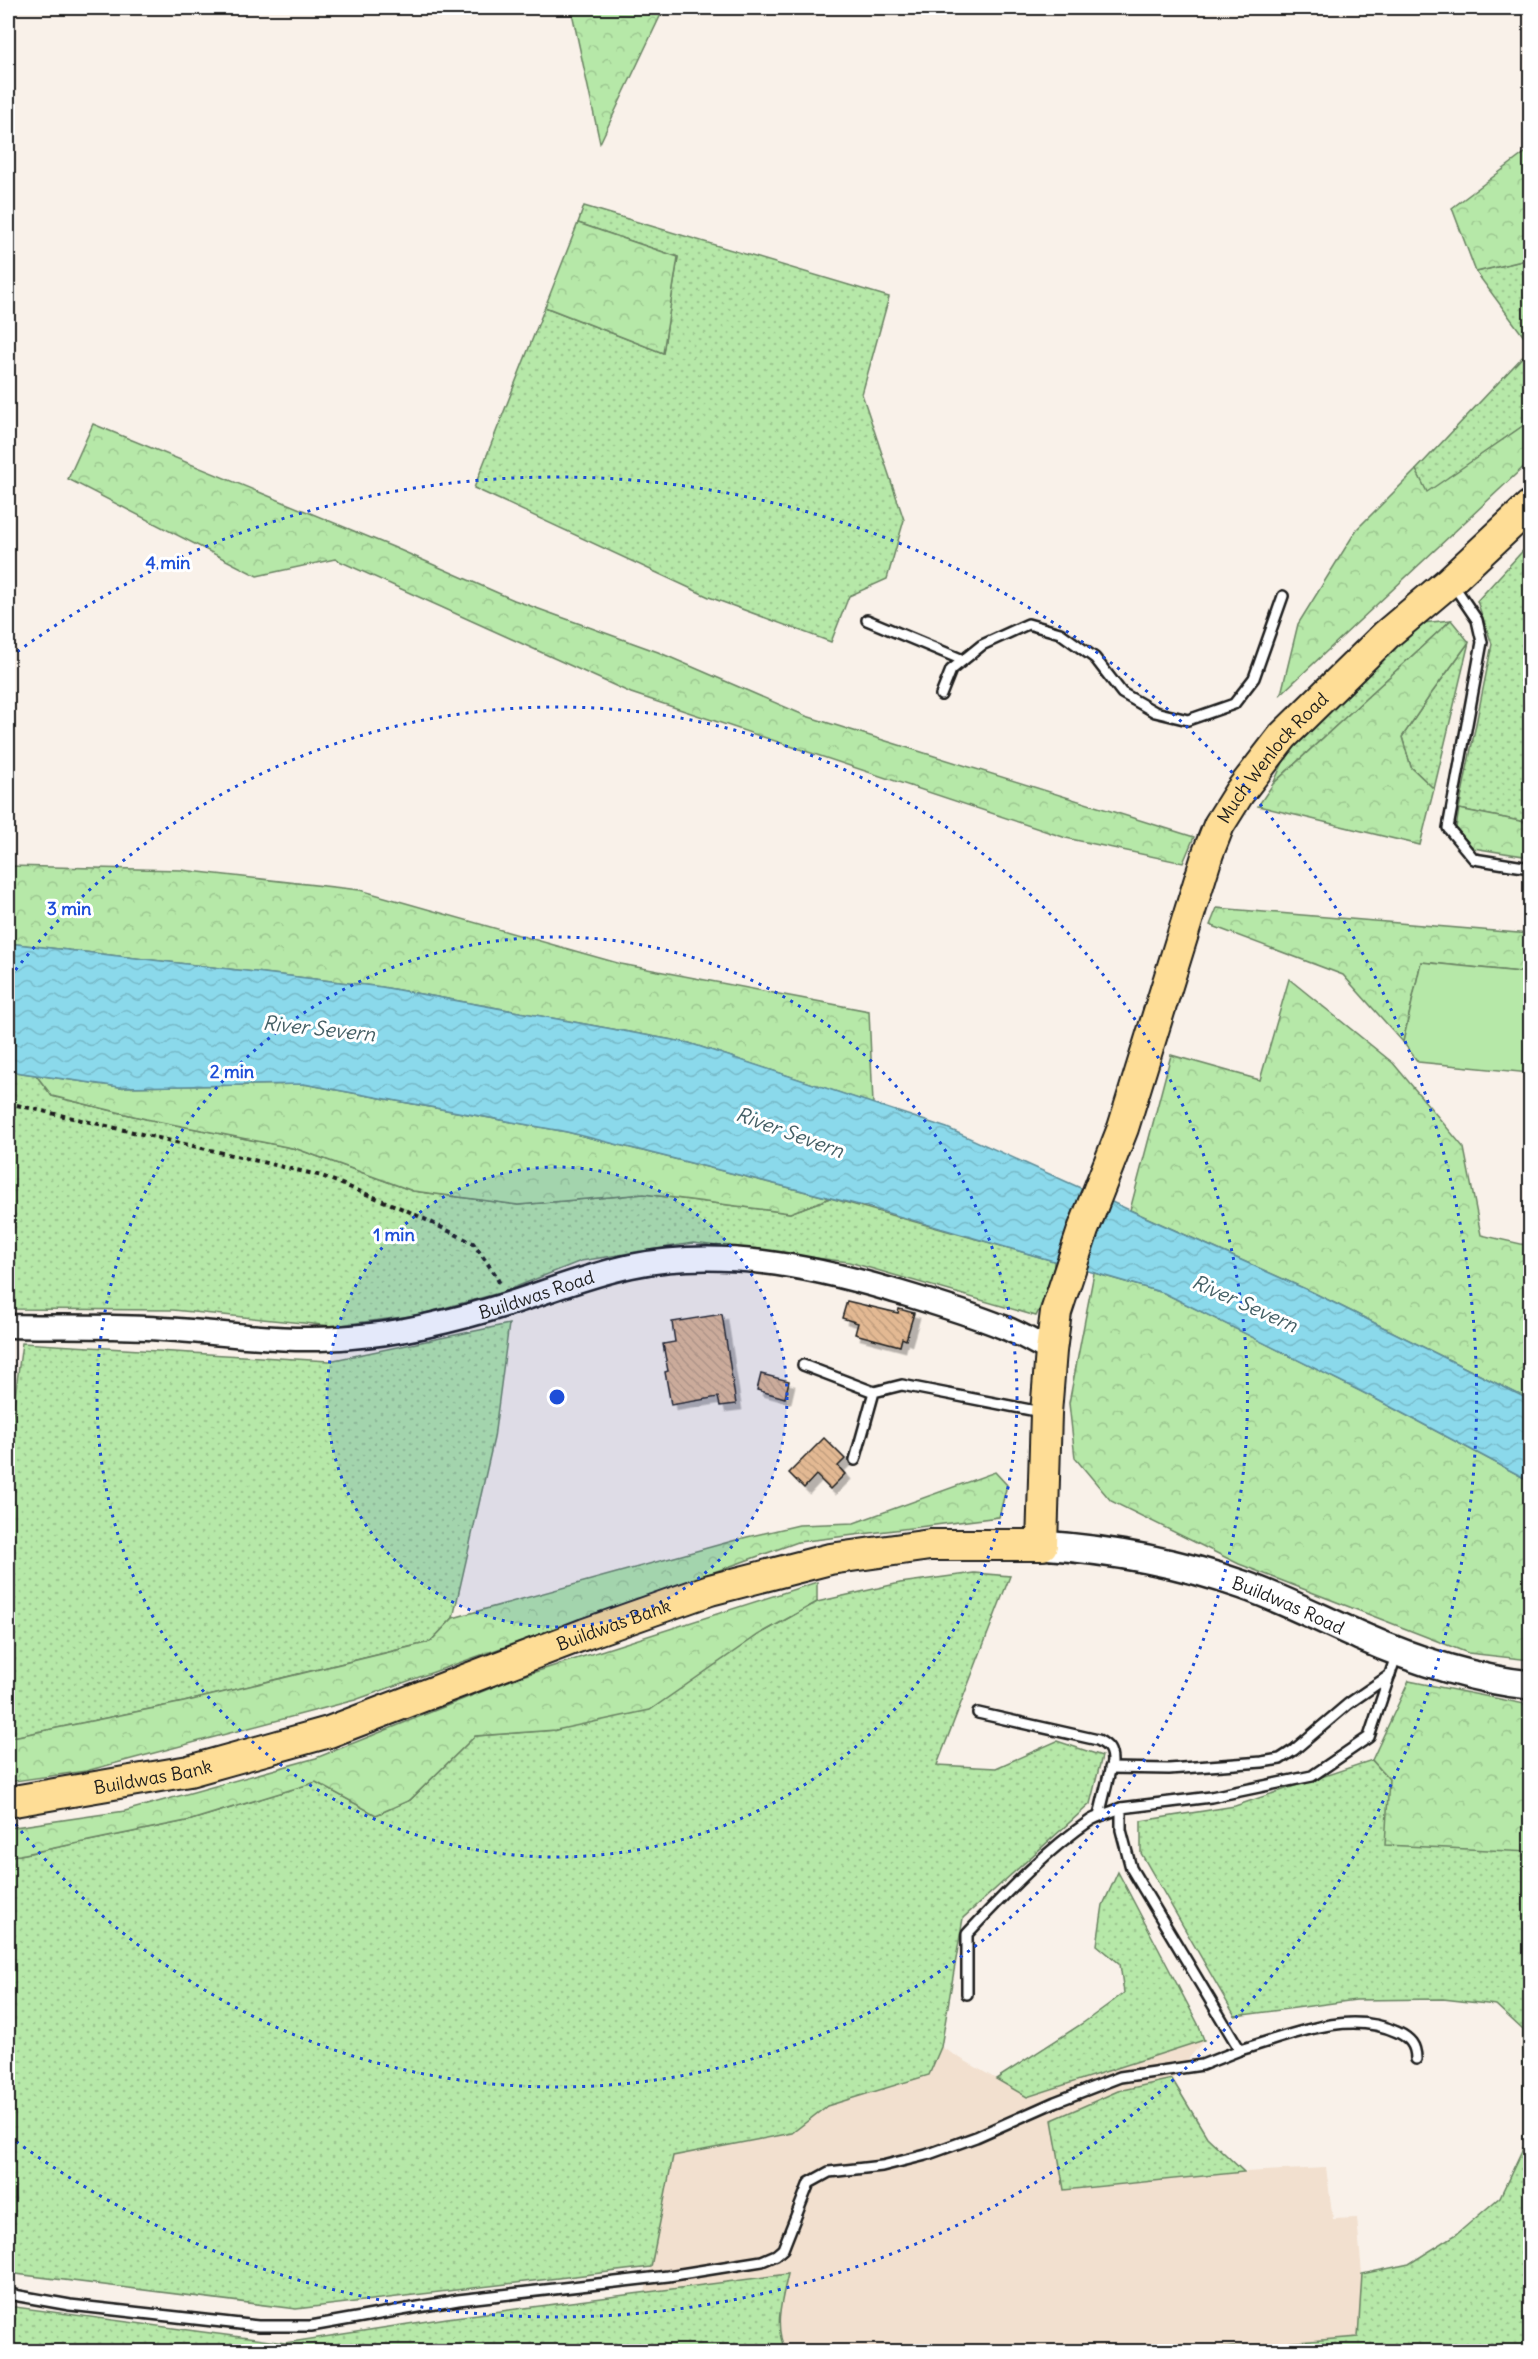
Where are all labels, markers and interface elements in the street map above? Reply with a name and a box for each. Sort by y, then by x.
text: 4 min [146,551,191,574]
street label: Much Wenlock Road [1211,687,1333,828]
text: 3 min [47,897,92,920]
water label: River Severn [262,1010,377,1046]
text: 2 min [210,1060,255,1083]
water label: River Severn [733,1101,848,1163]
text: 1 min [373,1223,415,1246]
street label: Buildwas Road [476,1265,597,1324]
water label: River Severn [1188,1269,1302,1338]
centre of rings [547,1387,567,1407]
street label: Buildwas Road [1229,1571,1349,1639]
street label: Buildwas Bank [553,1593,673,1655]
street label: Buildwas Bank [92,1754,214,1799]

